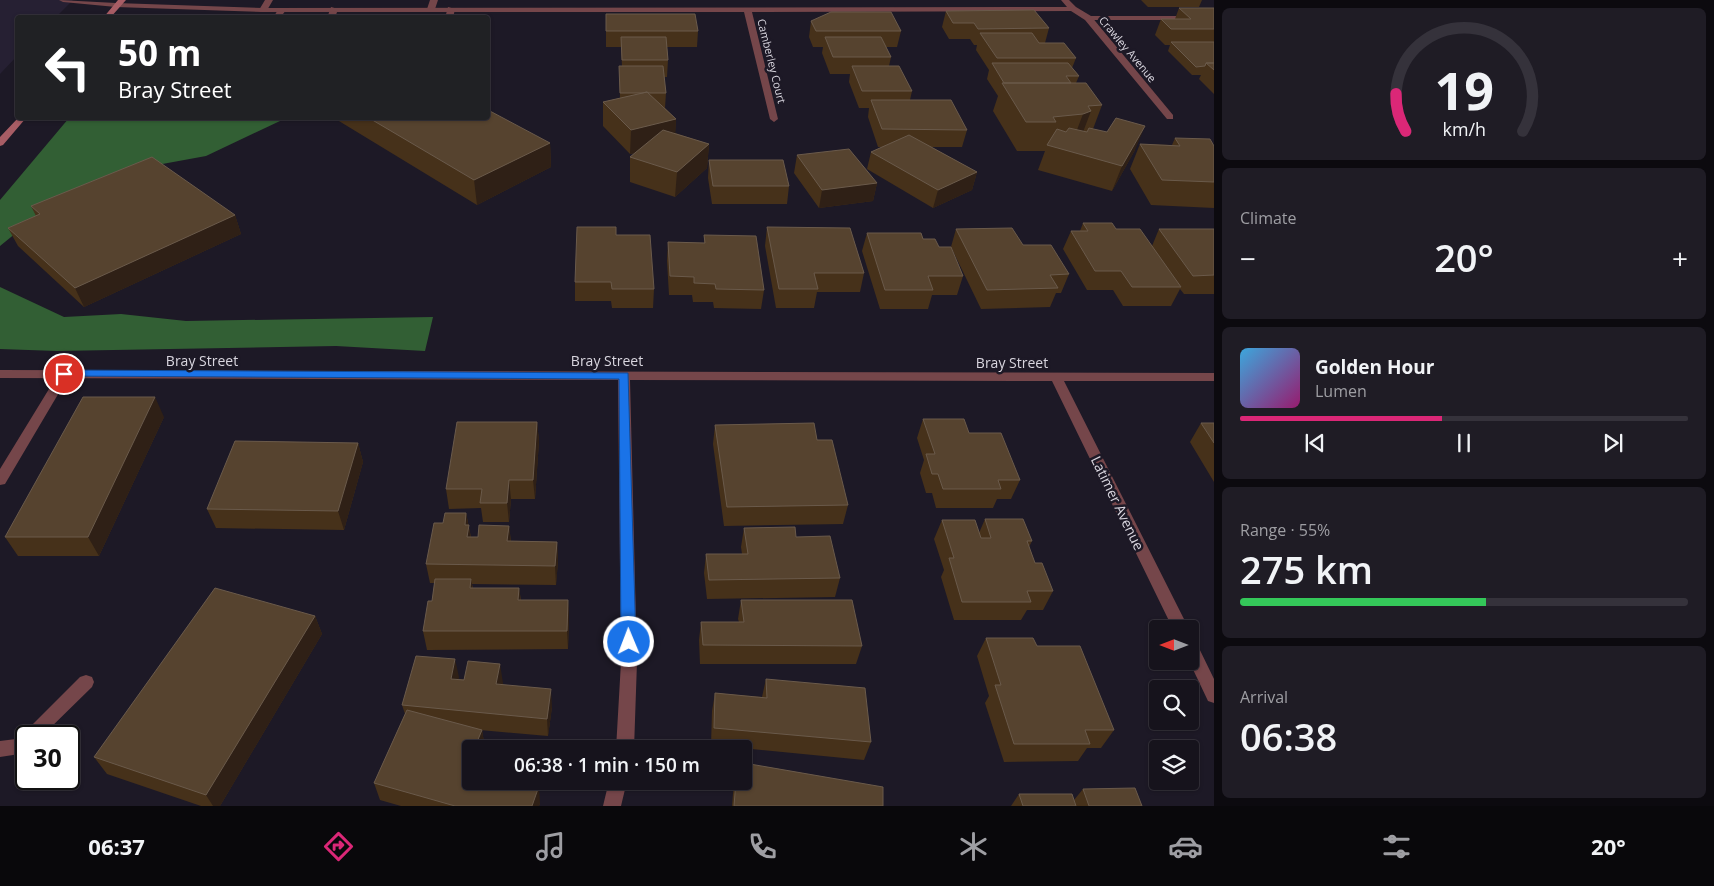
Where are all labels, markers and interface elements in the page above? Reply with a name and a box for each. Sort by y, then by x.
street label: Crawley Avenue [1096,13,1160,85]
street label: Camberley Court [754,17,790,105]
text: 50 m [118,29,201,76]
icon: left [35,35,100,100]
text: 19 [1434,54,1494,125]
text: Bray Street [118,74,232,104]
text: km/h [1442,117,1486,141]
text: Climate [1240,207,1297,229]
text: 20° [1434,231,1494,283]
text: − [1240,239,1256,277]
text: + [1672,239,1688,277]
street label: Bray Street [166,351,238,370]
street label: Bray Street [571,351,643,370]
pin [43,353,85,395]
street label: Bray Street [976,353,1048,372]
text: Golden Hour [1315,354,1434,380]
icon: arrive [50,360,78,388]
text: Lumen [1315,380,1367,402]
icon: previous [1301,429,1329,457]
icon: pause [1450,429,1478,457]
icon: next [1599,429,1627,457]
street label: Latimer Avenue [1087,453,1149,553]
text: Range · 55% [1240,519,1330,541]
text: 275 km [1240,543,1373,595]
position arrow [602,615,654,667]
north arrow [1149,620,1199,670]
map controls [1149,620,1199,790]
button: search [1149,680,1199,730]
text: Arrival [1240,686,1288,708]
text: 06:38 [1240,710,1337,762]
speed limit sign: 30 [15,725,80,790]
button: layers [1149,740,1199,790]
text: 06:38 · 1 min · 150 m [514,752,700,778]
icon: directions [321,829,356,864]
icon: music [533,829,568,864]
icon: phone [745,829,780,864]
icon: climate [956,829,991,864]
icon: car [1168,829,1203,864]
icon: filters [1379,829,1414,864]
text: 06:37 [88,831,145,861]
text: 20° [1591,831,1626,861]

